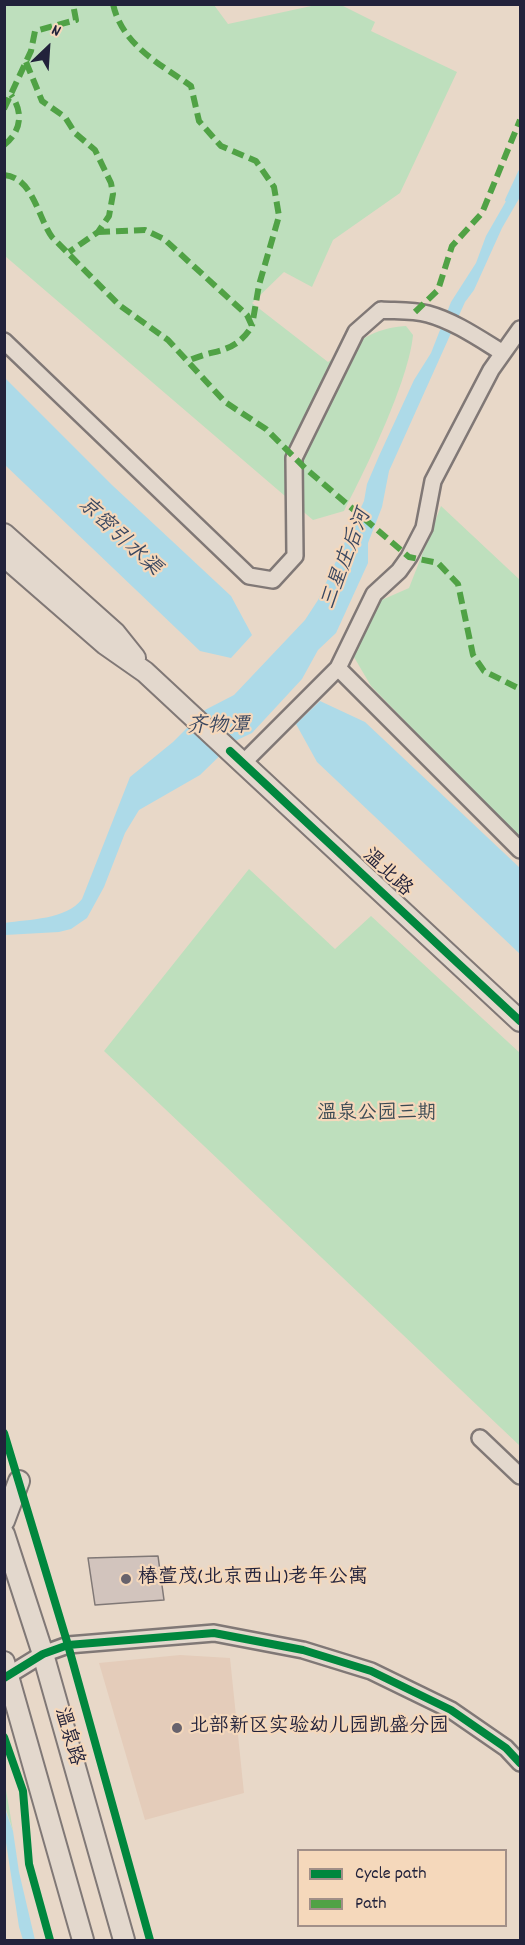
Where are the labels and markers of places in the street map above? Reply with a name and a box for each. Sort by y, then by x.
place label: 椿萱茂(北京西山)老年公寓 [138,1567,368,1591]
marker: 椿萱茂(北京西山)老年公寓 [119,1572,133,1586]
place label: 北部新区实验幼儿园凯盛分园 [189,1716,449,1740]
marker: 北部新区实验幼儿园凯盛分园 [170,1721,184,1735]

